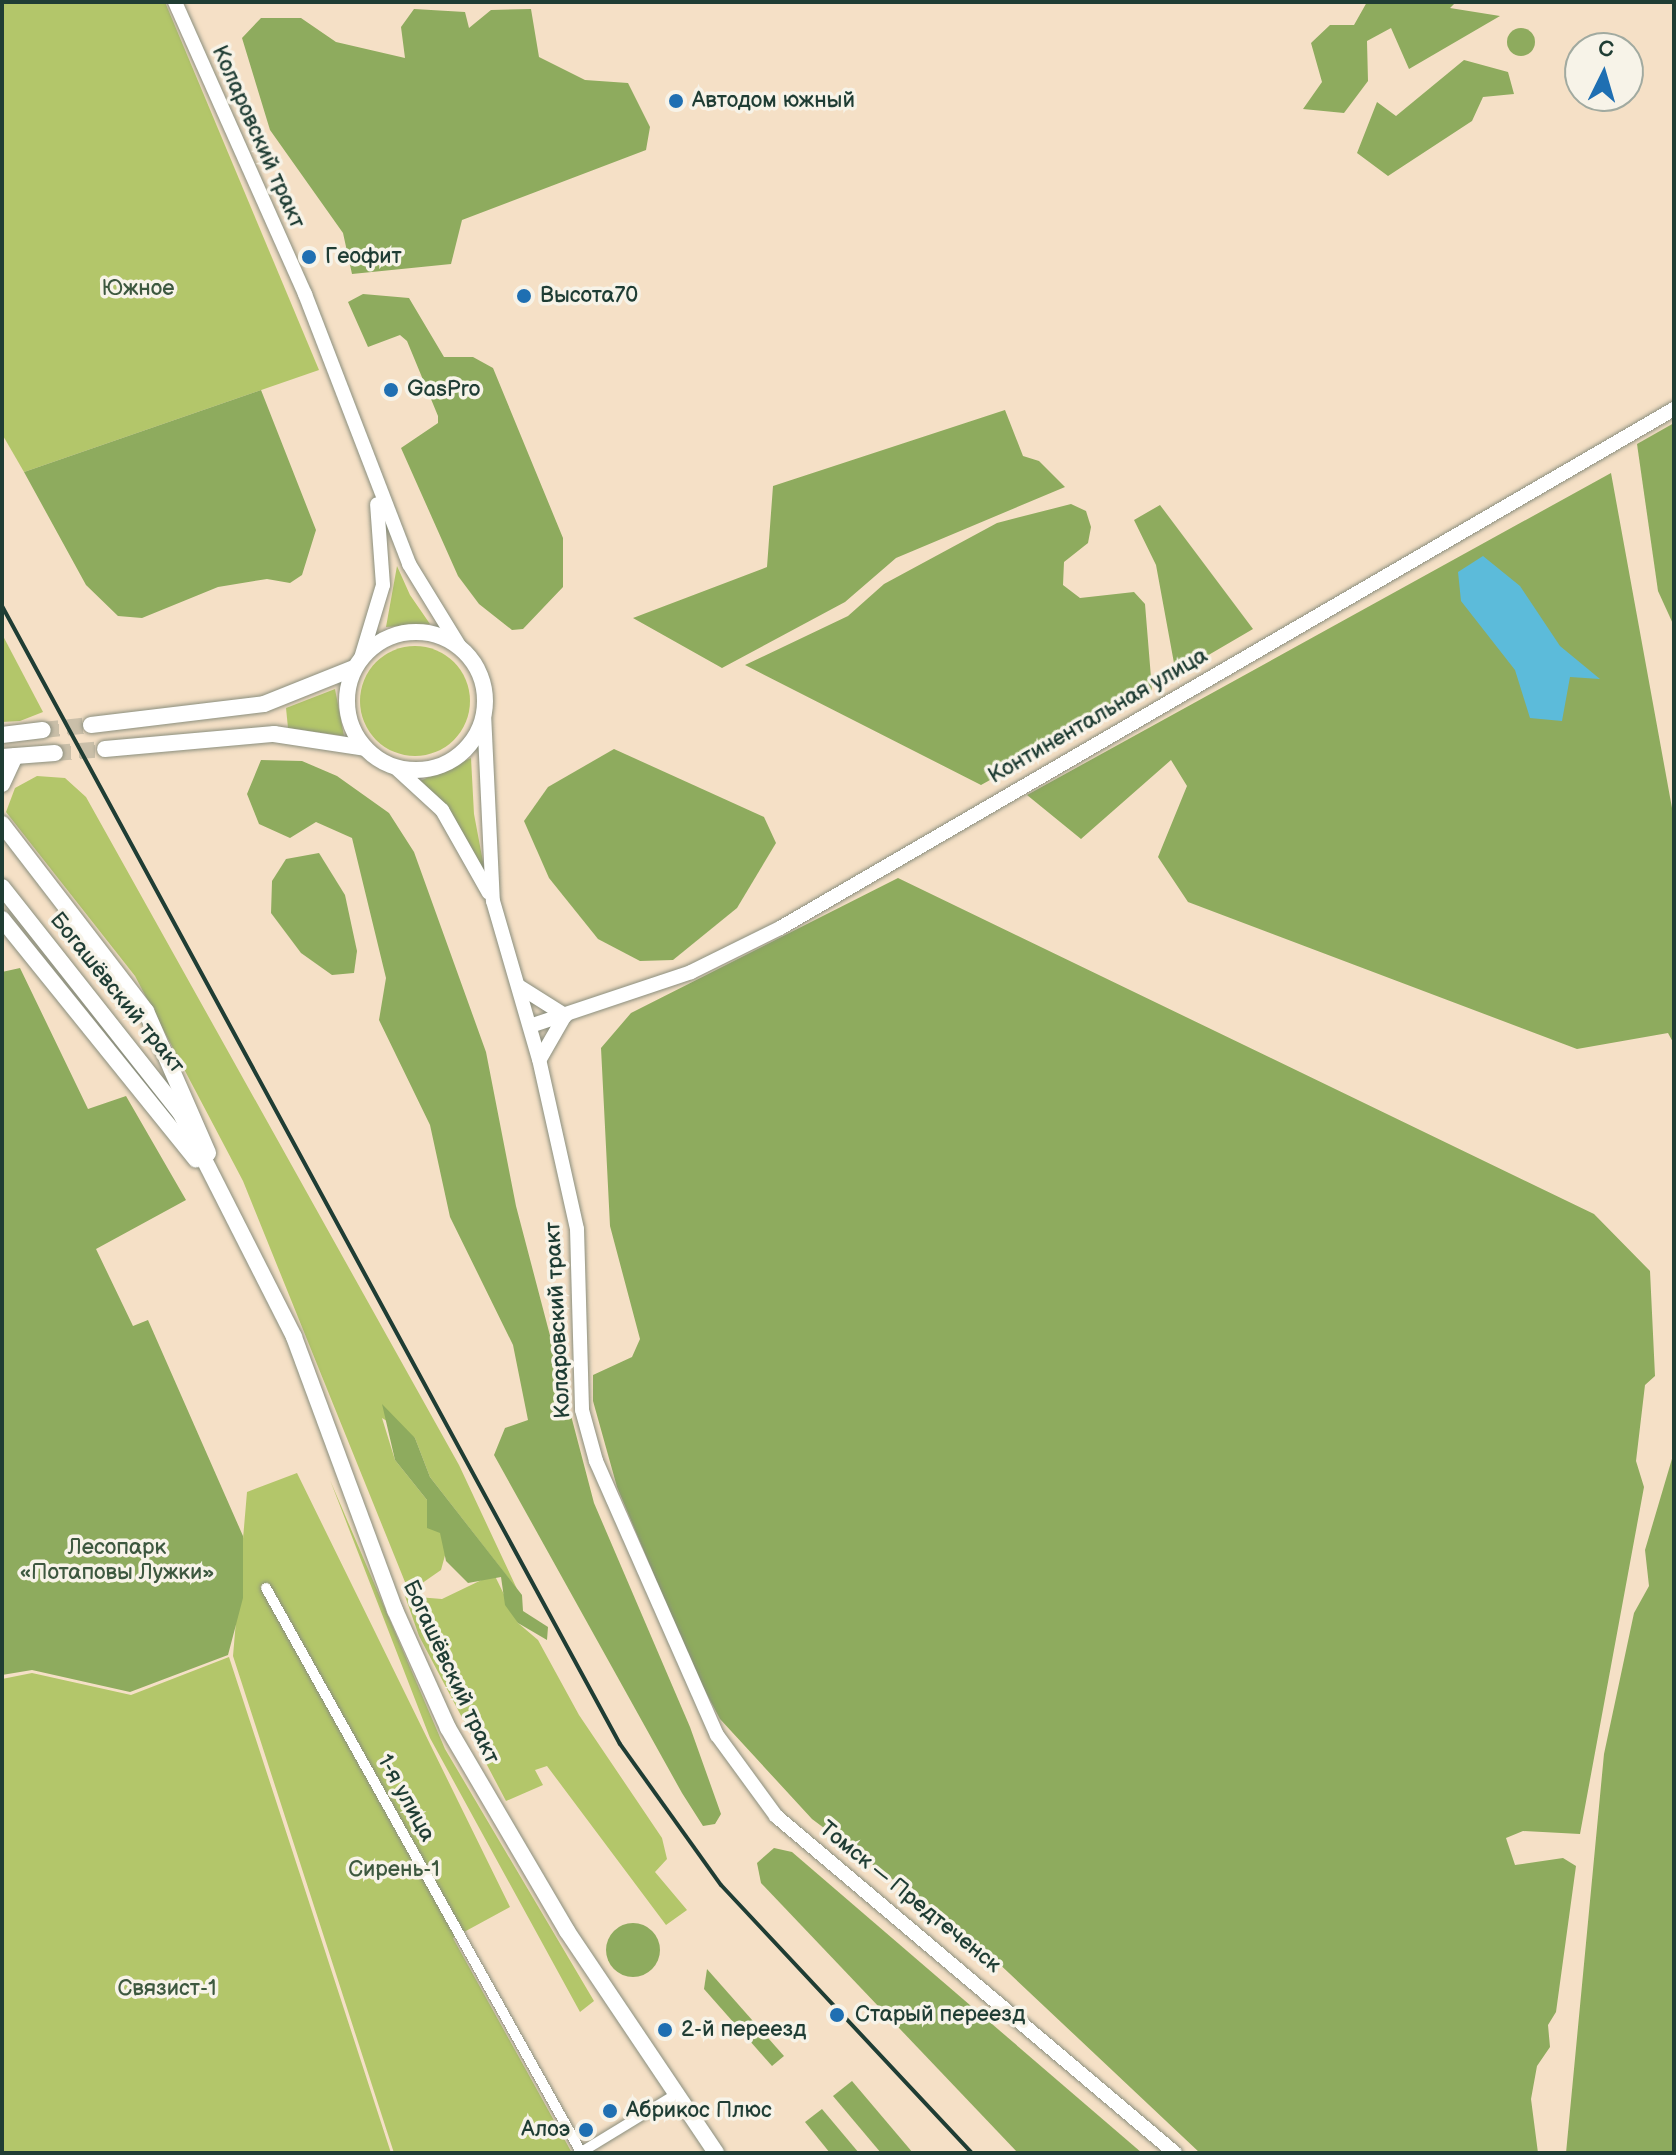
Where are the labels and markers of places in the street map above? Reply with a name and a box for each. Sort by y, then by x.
place label: Автодом южный [692,88,855,114]
marker: Автодом южный [667,92,685,110]
place label: Геофит [325,244,402,270]
marker: Геофит [300,248,318,266]
place label: Высота70 [540,283,638,309]
marker: Высота70 [515,287,533,305]
place label: GasPro [407,377,481,403]
marker: GasPro [382,381,400,399]
place label: Старый переезд [855,2002,1025,2028]
marker: Старый переезд [826,2004,848,2026]
place label: 2-й переезд [681,2017,806,2043]
marker: 2-й переезд [656,2021,674,2039]
place label: Абрикос Плюс [626,2098,772,2124]
marker: Абрикос Плюс [601,2102,619,2120]
place label: Алоэ [521,2117,570,2143]
marker: Алоэ [577,2121,595,2139]

